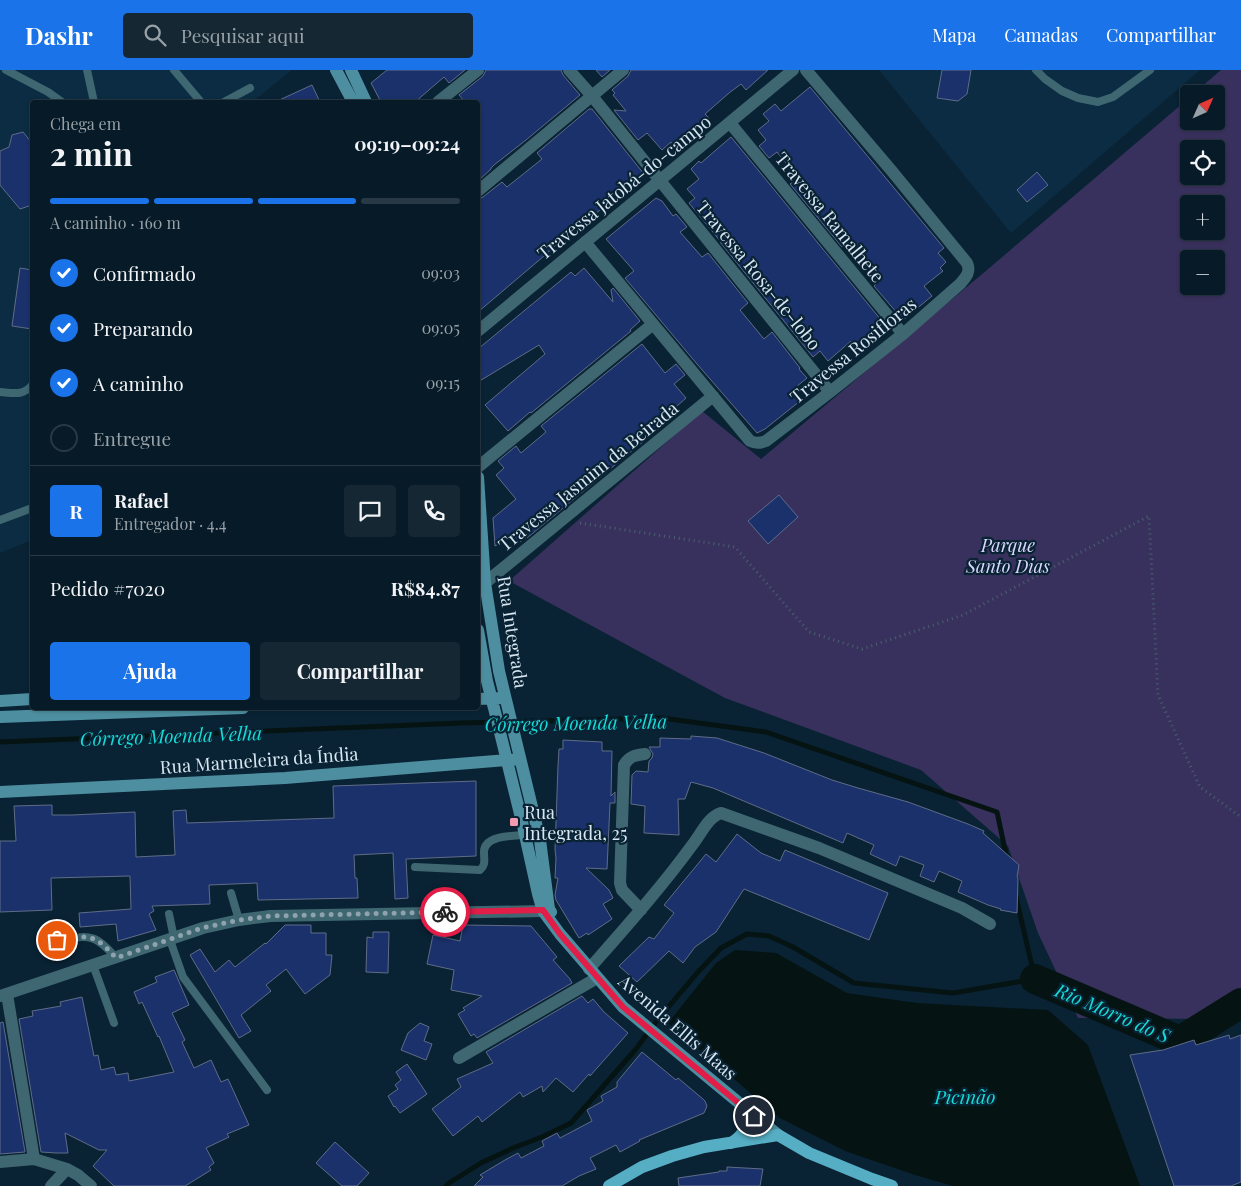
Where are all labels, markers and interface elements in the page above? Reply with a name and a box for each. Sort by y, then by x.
search box [123,13,473,58]
text: Dashr [25,19,93,51]
icon: search [141,21,169,49]
text: Pesquisar aqui [181,22,305,48]
text: Mapa [932,23,976,47]
text: Camadas [1004,23,1078,47]
text: Compartilhar [1106,23,1216,47]
north arrow [1180,85,1225,130]
map controls [1180,85,1225,295]
street label: Travessa Jatobá-do-campo [532,109,716,265]
text: Chega em [50,113,121,134]
text: 09:19–09:24 [354,130,460,156]
text: 2 min [50,131,133,174]
button: locate [1180,140,1225,185]
street label: Travessa Ramalhete [770,147,890,287]
street label: Travessa Rosa-de-lobo [691,195,827,355]
button: + [1180,195,1225,240]
text: A caminho · 160 m [50,212,181,233]
button: − [1180,250,1225,295]
icon: check [50,259,78,287]
text: Confirmado [93,260,196,286]
text: 09:03 [421,262,460,283]
street label: Travessa Rosifloras [785,292,921,408]
icon: check [50,314,78,342]
text: Preparando [93,315,193,341]
text: 09:05 [422,317,460,338]
icon: check [50,369,78,397]
text: A caminho [93,370,184,396]
text: 09:15 [426,372,460,393]
street label: Travessa Jasmim da Beirada [493,396,683,556]
text: Entregue [93,425,171,451]
button: chat [344,485,396,537]
button: phone [408,485,460,537]
text: Rafael [114,487,169,513]
text: R [69,498,83,524]
text: Entregador · 4.4 [114,513,227,534]
park label: Parque Santo Dias [965,533,1050,578]
street label: Rua Integrada [492,574,534,690]
text: Pedido #7020 [50,575,165,601]
text: R$84.87 [391,575,460,601]
button: Ajuda [50,642,250,700]
button: Compartilhar [260,642,460,700]
water label: Córrego Moenda Velha [484,707,668,737]
water label: Córrego Moenda Velha [79,719,263,751]
street label: Rua Marmeleira da Índia [159,741,359,779]
place label: Rua Integrada, 25 [524,800,628,845]
marker: Rua Integrada, 25 [508,816,520,828]
courier [420,887,470,937]
icon: bike [431,898,459,926]
pin [36,919,78,961]
icon: bag [43,926,71,954]
street label: Avenida Ellis Maas [613,968,742,1085]
water label: Rio Morro do S [1051,976,1175,1048]
water label: Picinão [933,1083,996,1109]
pin [733,1095,775,1137]
icon: home [740,1102,768,1130]

